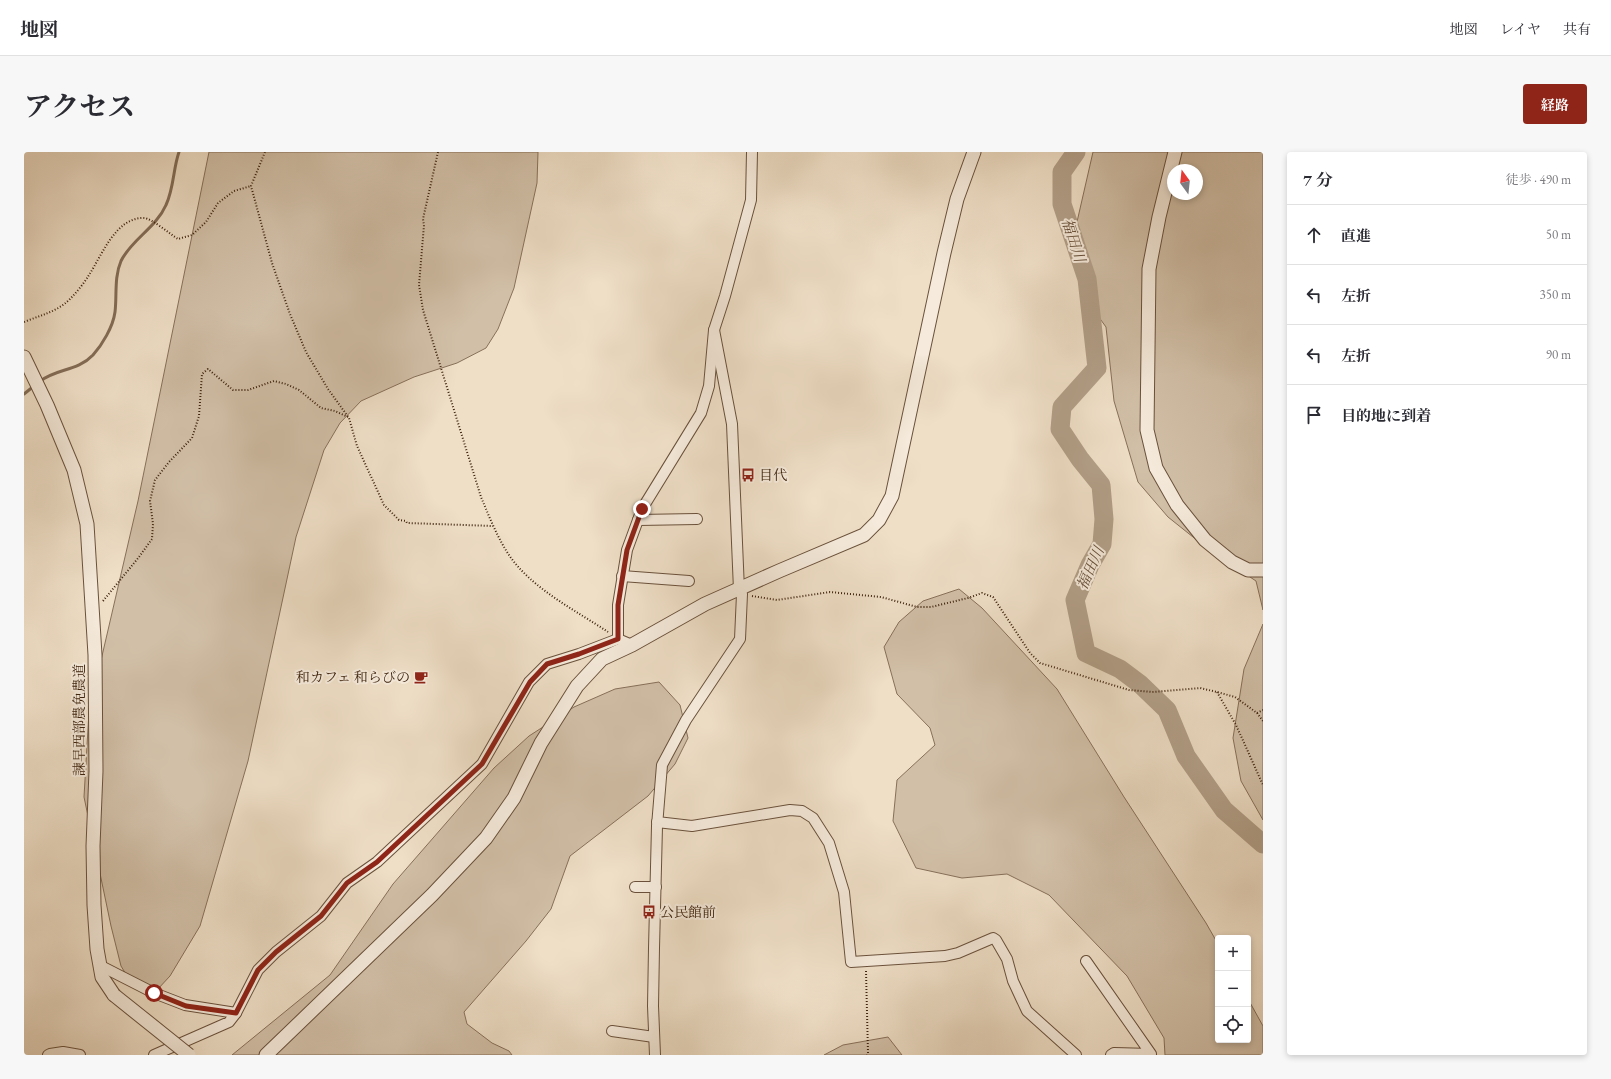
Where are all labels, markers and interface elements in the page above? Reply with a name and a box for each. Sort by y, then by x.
text: 地図 [20,17,58,42]
text: 地図 [1450,20,1478,38]
text: レイヤ [1500,20,1541,38]
text: 共有 [1563,20,1591,38]
button: 経路 [1523,84,1587,124]
text: アクセス [24,88,135,124]
north arrow [1167,164,1203,200]
text: 7 分 [1303,169,1333,191]
text: 徒歩 · 490 m [1506,171,1571,188]
water label: 福田川 [1058,216,1091,266]
icon: ahead [1303,224,1325,246]
text: 直進 [1341,226,1371,245]
text: 50 m [1546,226,1571,243]
icon: left [1303,284,1325,306]
text: 左折 [1341,286,1371,305]
text: 350 m [1540,286,1571,303]
icon: left [1303,344,1325,366]
text: 左折 [1341,346,1371,365]
text: 90 m [1546,346,1571,363]
icon: arrive [1303,404,1325,426]
text: 目的地に到着 [1341,406,1431,425]
place label: 目代 [759,466,787,484]
bus stop icon: 目代 [740,467,756,483]
route end [633,500,651,518]
water label: 福田川 [1072,542,1109,592]
street label: 諫早西部農免農道 [70,664,88,776]
place label: 和カフェ 和らびの [296,668,410,686]
cafe icon: 和カフェ 和らびの [413,669,429,685]
place label: 公民館前 [660,903,716,921]
bus stop icon: 公民館前 [641,904,657,920]
map controls [1215,935,1251,1043]
button: + [1215,935,1251,971]
button: − [1215,971,1251,1007]
route start [145,984,163,1002]
button: locate [1215,1007,1251,1043]

